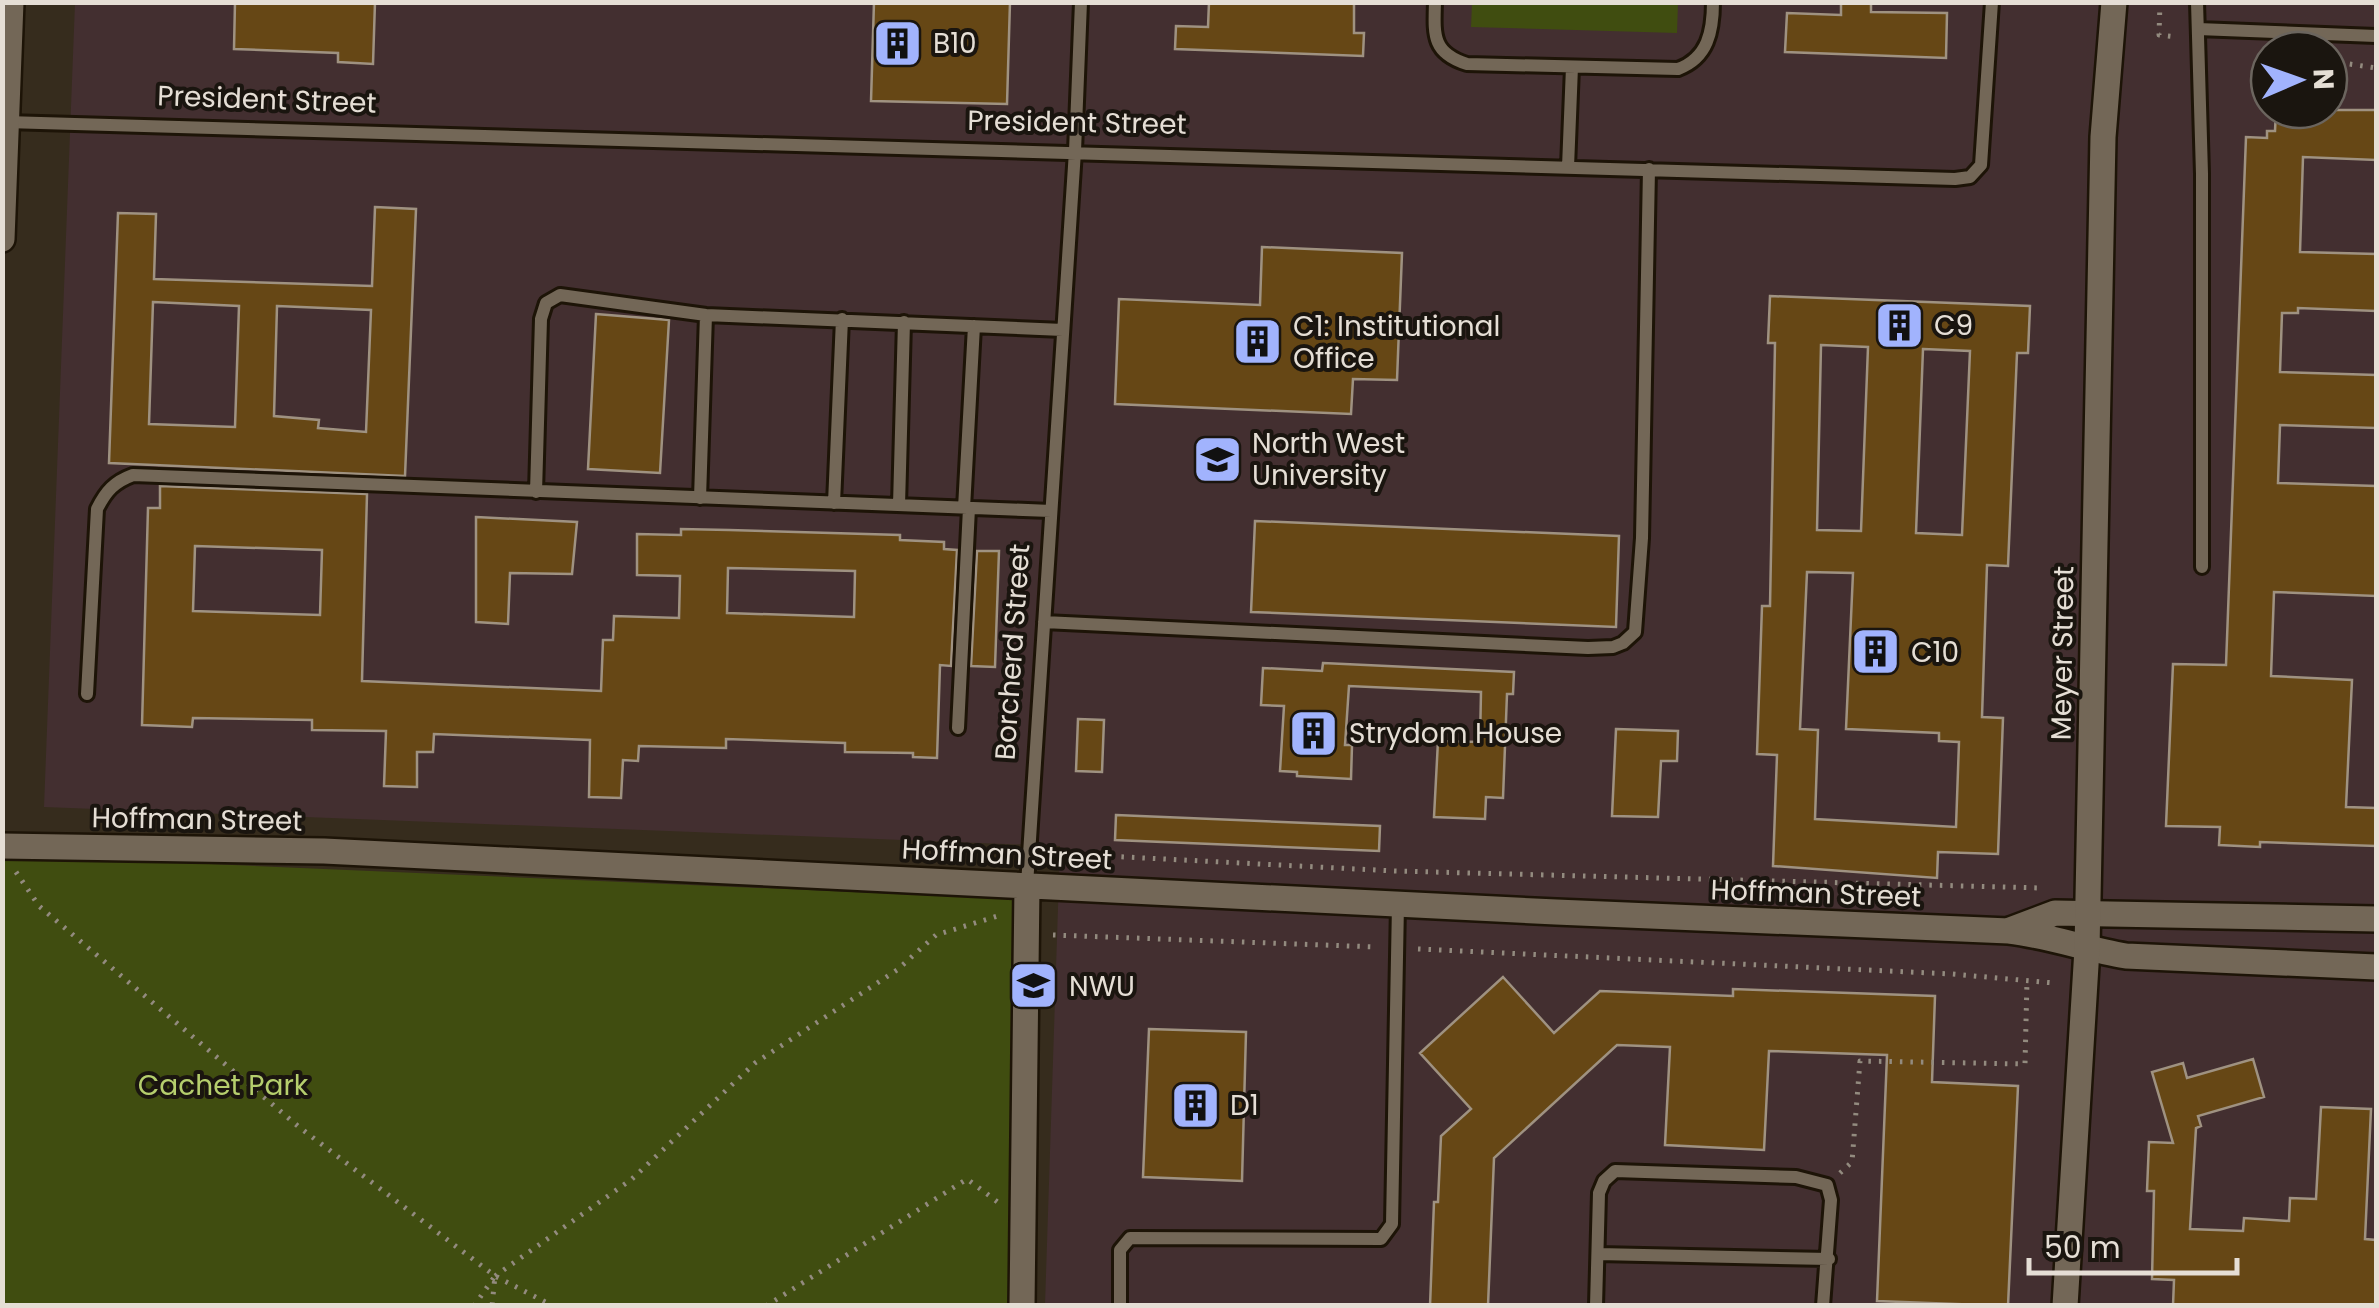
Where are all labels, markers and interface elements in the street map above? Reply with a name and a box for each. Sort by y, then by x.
building icon: B10 [872,17,924,69]
place label: B10 [933,24,977,63]
north arrow [2249,30,2349,130]
text: N [2304,68,2343,90]
street label: President Street [157,76,377,123]
street label: President Street [967,101,1187,144]
building icon: C9 [1873,299,1925,351]
place label: C9 [1934,306,1973,345]
place label: C1: Institutional Office [1293,307,1500,378]
building icon: C1: Institutional Office [1232,316,1284,368]
place label: North West University [1252,424,1405,495]
school or university icon: North West University [1191,433,1243,485]
street label: Borcherd Street [985,543,1040,761]
street label: Meyer Street [2041,565,2084,741]
building icon: C10 [1850,626,1902,678]
place label: C10 [1911,633,1959,672]
building icon: Strydom House [1288,707,1340,759]
place label: Strydom House [1349,714,1562,753]
street label: Hoffman Street [91,798,303,841]
street label: Hoffman Street [901,830,1113,879]
street label: Hoffman Street [1710,870,1922,917]
school or university icon: NWU [1008,960,1060,1012]
place label: NWU [1069,967,1135,1006]
park label: Cachet Park [138,1066,309,1105]
building icon: D1 [1169,1079,1221,1131]
place label: D1 [1230,1086,1259,1125]
scale bar [2029,1213,2236,1275]
text: 50 m [2044,1226,2121,1269]

